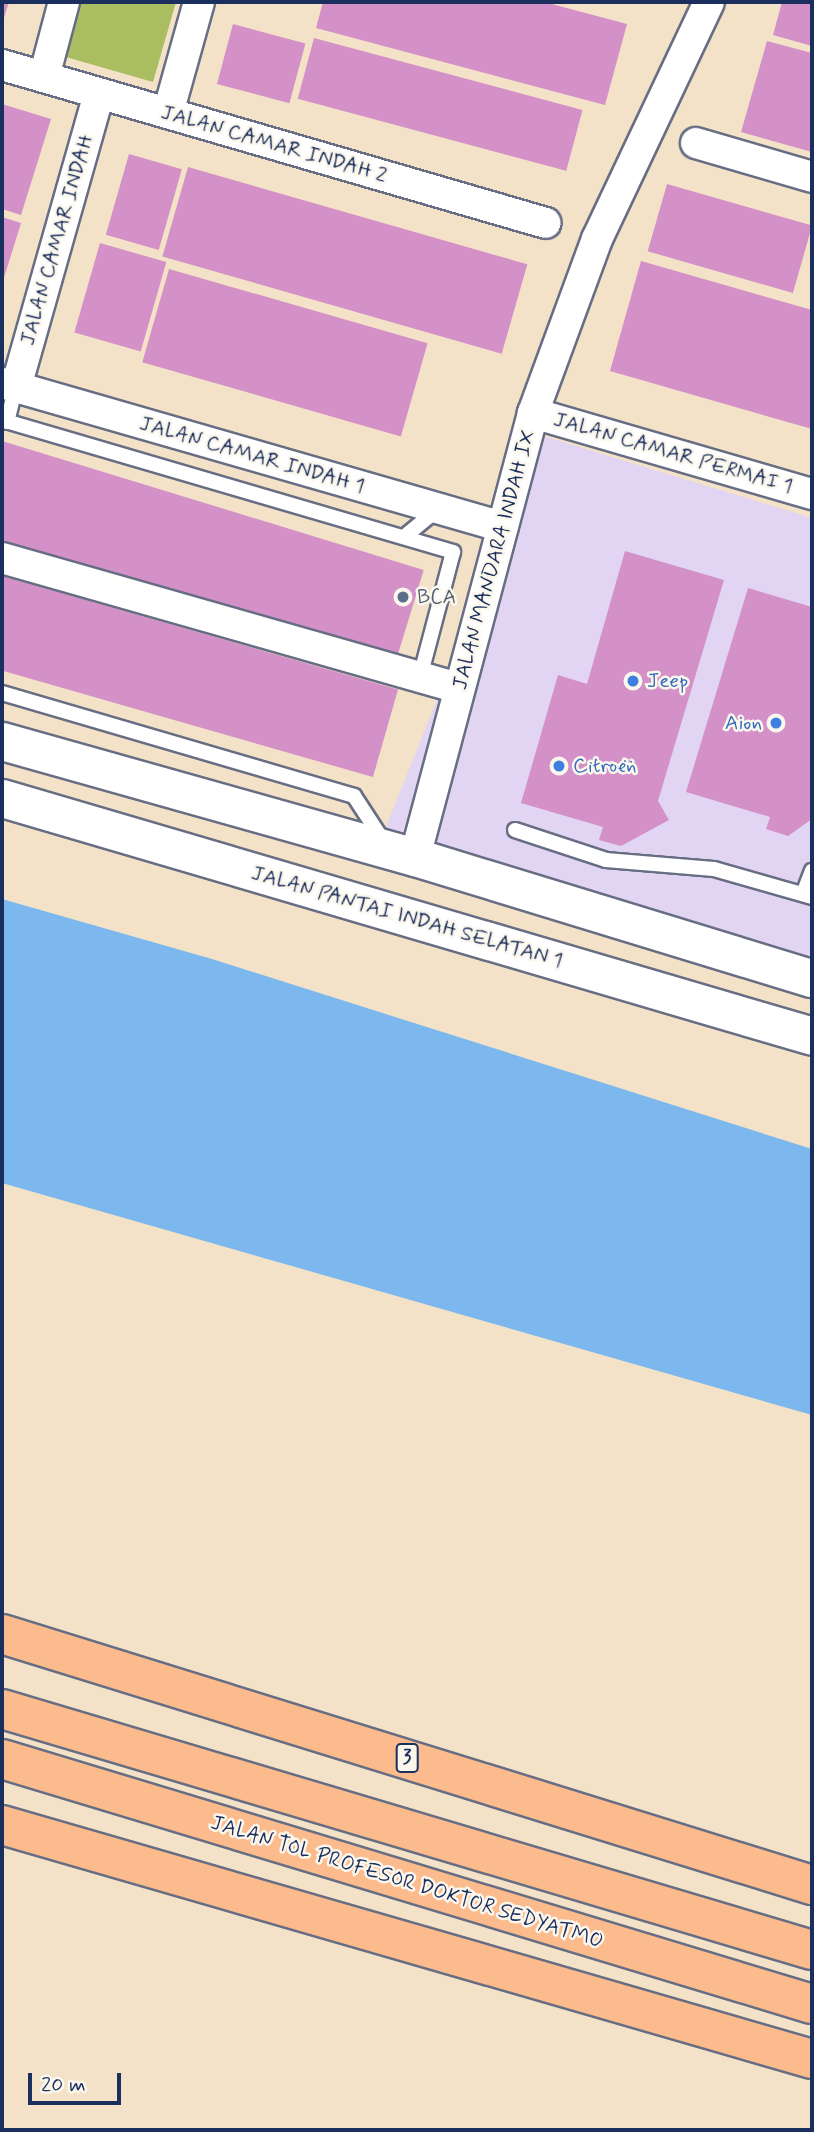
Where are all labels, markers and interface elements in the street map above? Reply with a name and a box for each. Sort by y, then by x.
street label: JALAN CAMAR INDAH 2 [159,100,389,188]
street label: JALAN CAMAR INDAH [15,133,99,347]
street label: JALAN CAMAR PERMAI 1 [554,408,792,498]
street label: JALAN CAMAR INDAH 1 [137,411,367,499]
street label: JALAN MANDARA INDAH IX [447,426,541,694]
place label: BCA [417,584,456,610]
marker: BCA [395,589,411,605]
place label: Jeep [647,668,688,694]
marker: Jeep [625,673,641,689]
place label: Aion [725,710,762,736]
marker: Aion [768,715,784,731]
place label: Citroën [573,753,637,779]
marker: Citroën [551,758,567,774]
street label: JALAN PANTAI INDAH SELATAN 1 [251,861,563,973]
road number: 3 [395,1742,419,1774]
street label: JALAN TOL PROFESOR DOKTOR SEDYATMO [207,1810,607,1954]
scale bar [32,2058,124,2102]
text: 20 m [41,2071,86,2099]

